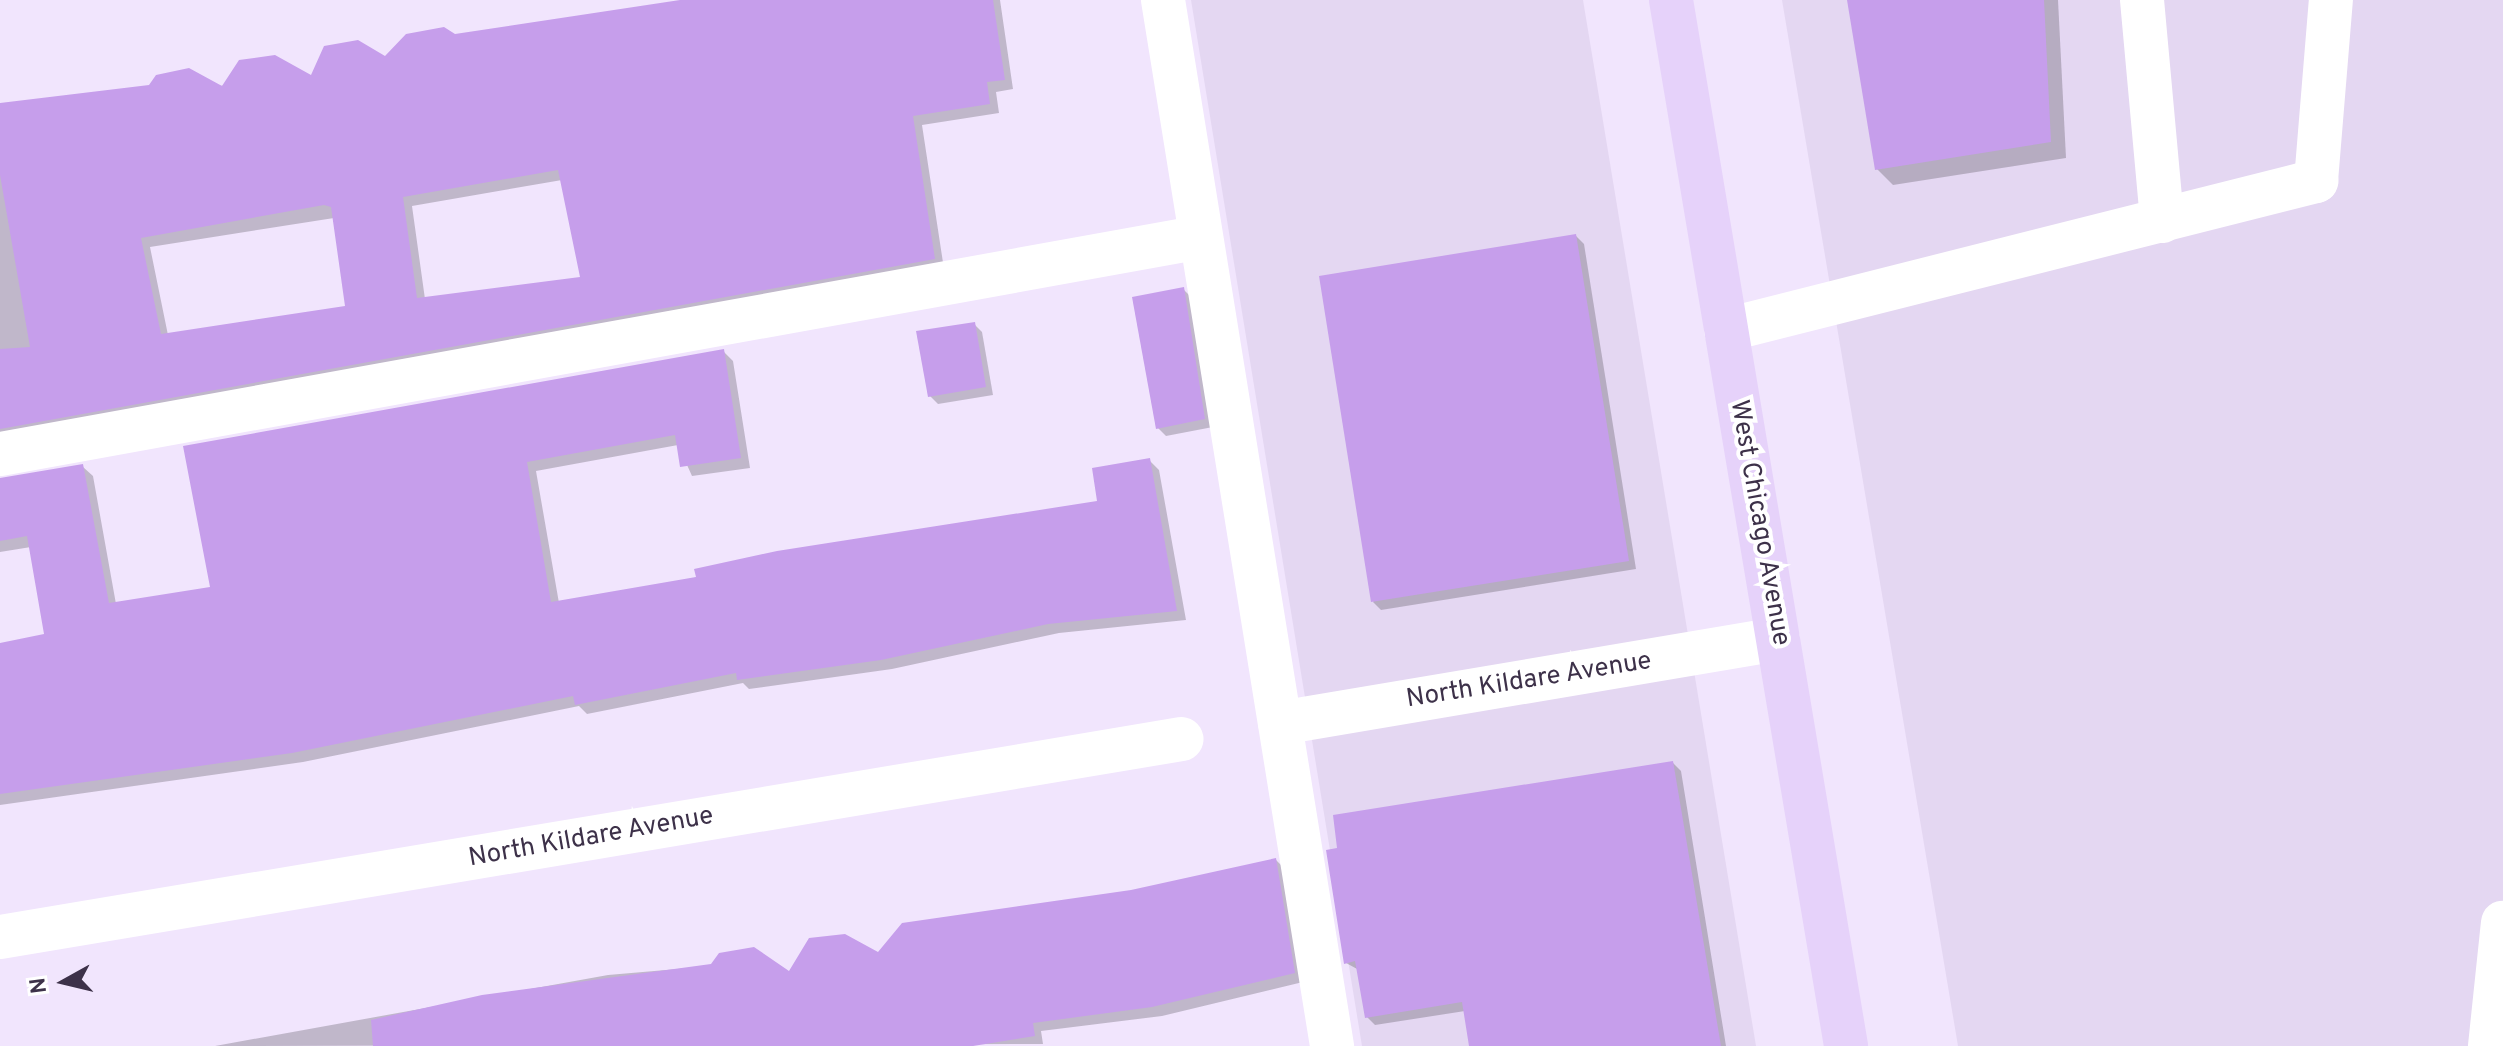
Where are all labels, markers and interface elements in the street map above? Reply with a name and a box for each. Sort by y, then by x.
street label: West Chicago Avenue [1722,397,1796,649]
street label: North Kildare Avenue [1404,646,1654,716]
street label: North Kildare Avenue [466,801,716,875]
north arrow [24,942,104,1022]
text: N [25,976,54,995]

